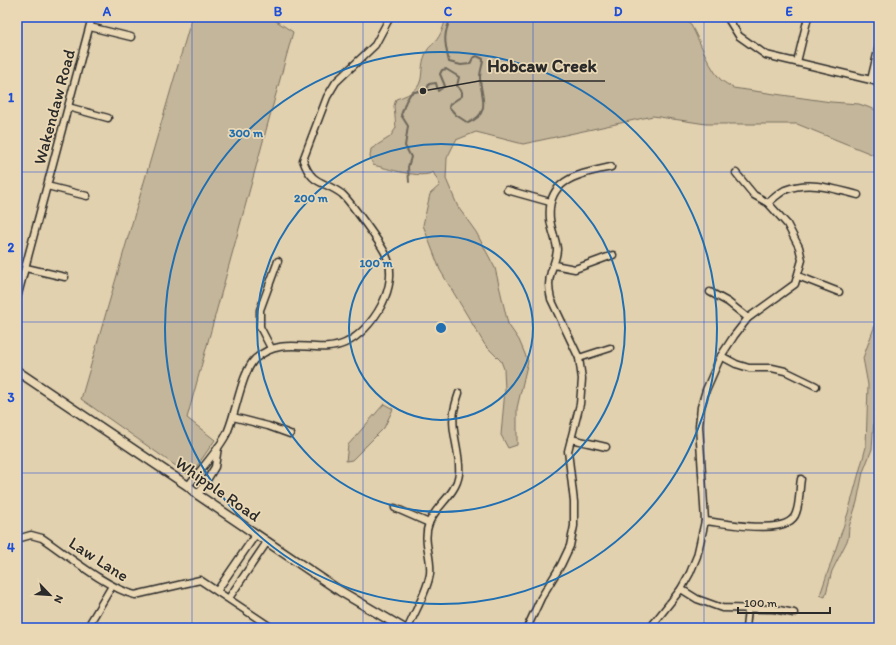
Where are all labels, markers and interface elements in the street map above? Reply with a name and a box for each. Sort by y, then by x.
text: A [102,4,112,19]
text: B [274,4,283,19]
text: C [444,4,453,19]
text: D [614,4,623,19]
text: E [785,4,793,19]
street label: Wakendaw Road [29,47,79,167]
callout: Hobcaw Creek [479,51,605,81]
text: Hobcaw Creek [487,55,598,77]
text: 1 [8,90,14,105]
text: 300 m [229,126,264,140]
text: 200 m [294,191,329,205]
text: 2 [8,240,15,255]
text: 100 m [359,256,393,270]
centre of rings [434,321,448,335]
text: 3 [7,390,15,405]
street label: Whipple Road [172,452,264,526]
street label: Law Lane [65,532,133,586]
text: 4 [7,540,15,555]
north arrow [30,575,70,615]
scale bar [738,589,830,615]
text: N [51,593,66,605]
text: 100 m [744,596,777,610]

